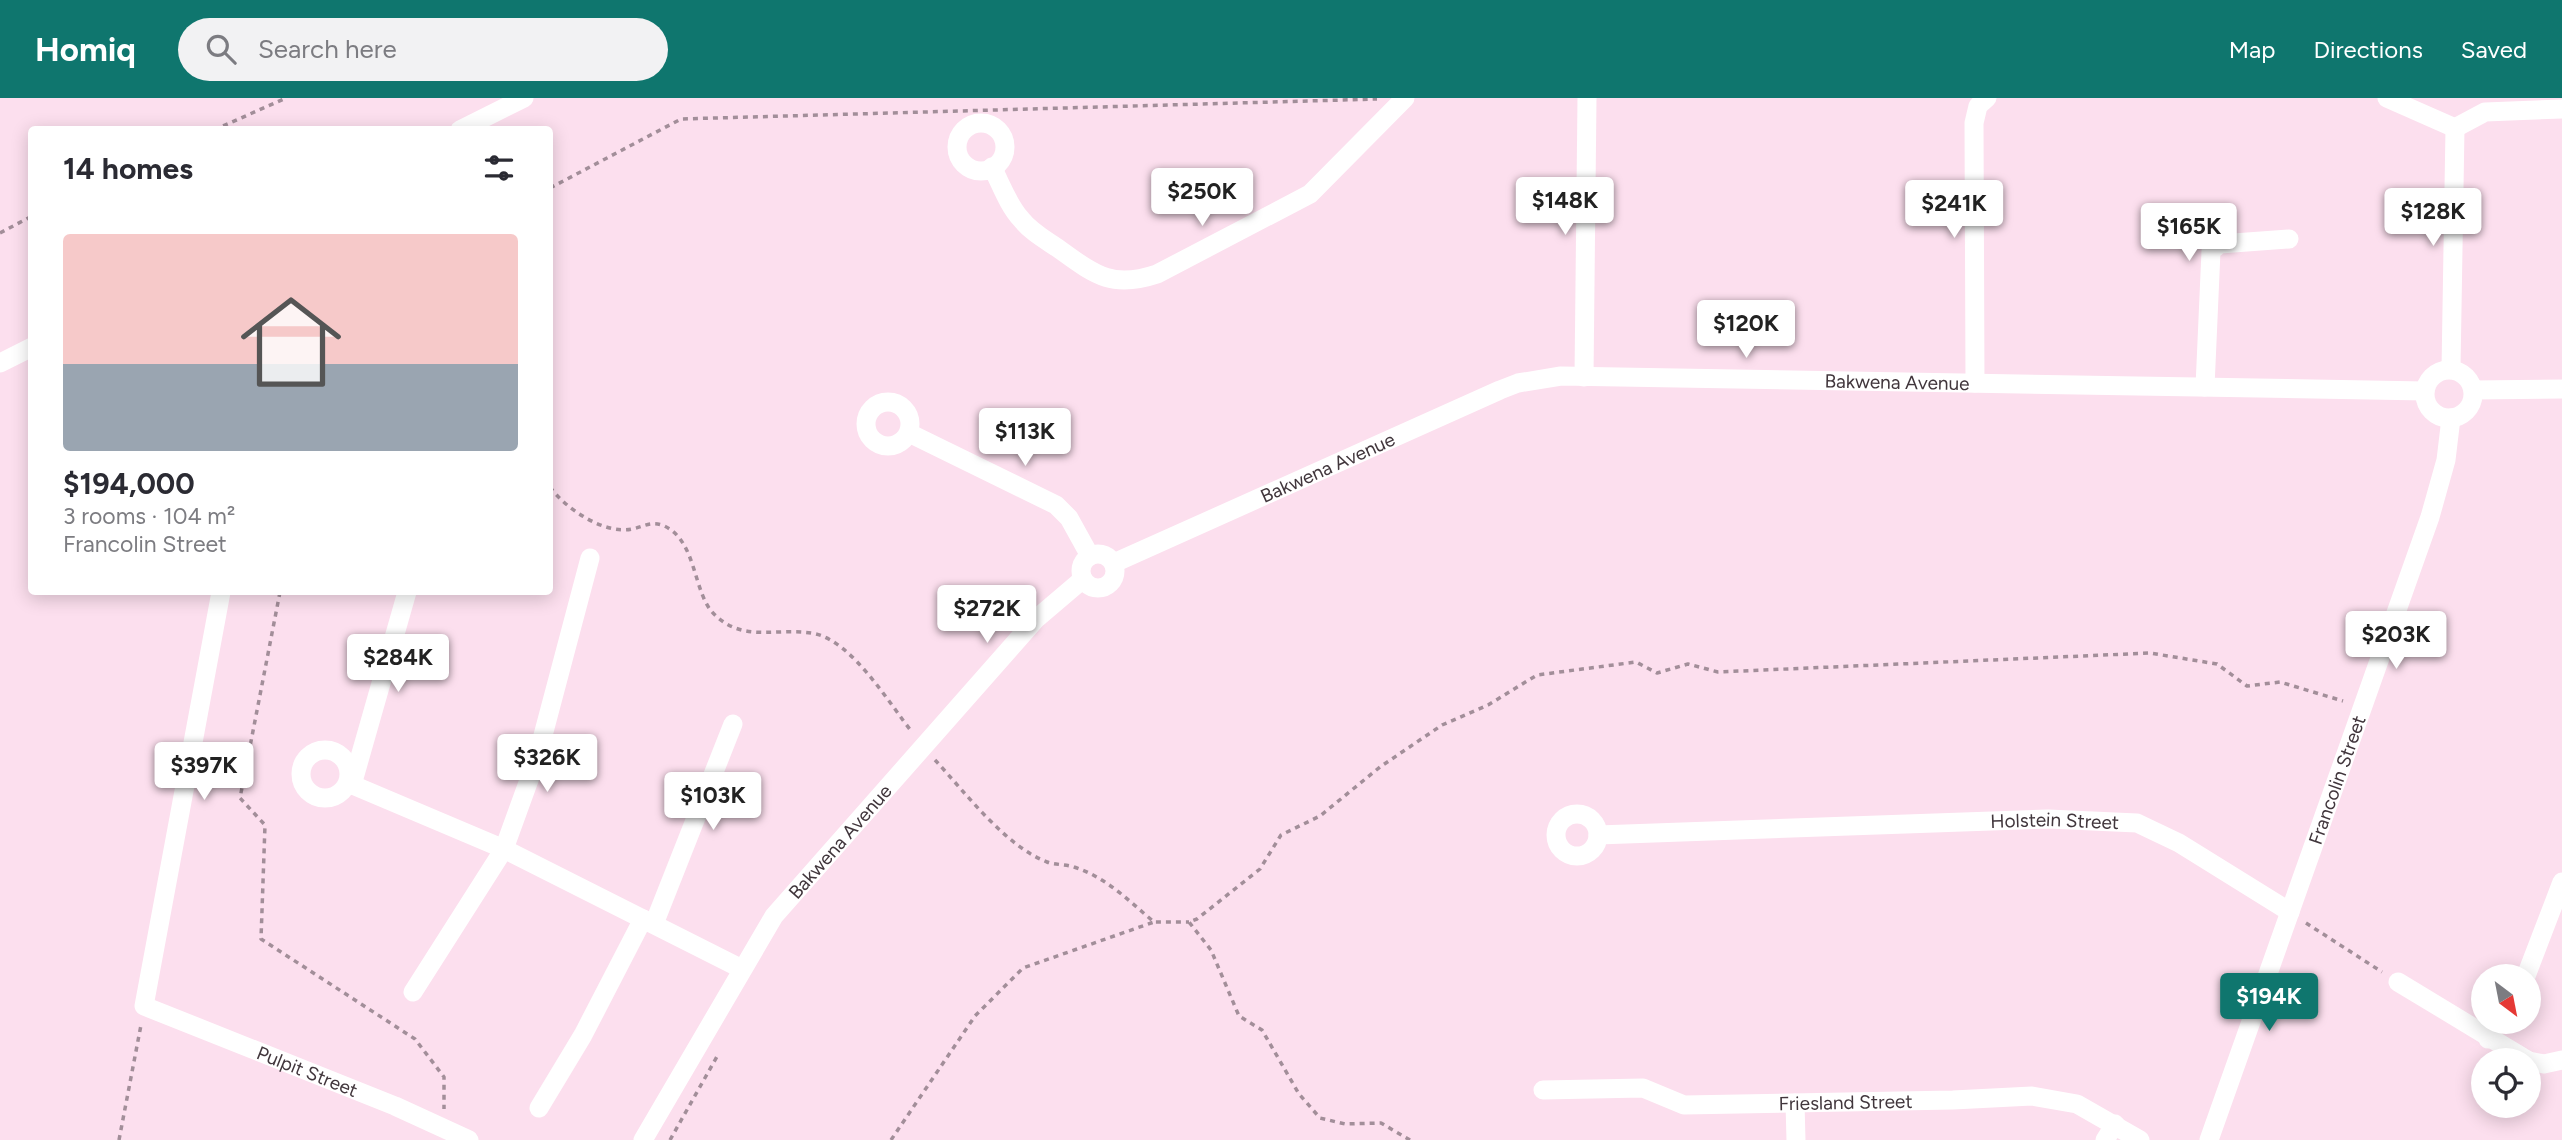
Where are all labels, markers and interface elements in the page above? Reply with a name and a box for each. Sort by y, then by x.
search box [178,18,668,81]
text: Homiq [35,30,136,69]
icon: search [202,30,240,68]
text: Search here [258,33,397,65]
text: Map [2229,35,2275,64]
text: Directions [2313,35,2423,64]
text: Saved [2461,35,2527,64]
icon: filters [480,149,518,187]
text: 14 homes [63,150,193,187]
pin: $250K [1153,169,1251,228]
text: $250K [1167,177,1237,205]
pin: $148K [1516,178,1614,237]
pin: $241K [1905,180,2003,240]
text: $148K [1532,186,1598,214]
pin: $128K [2384,188,2482,248]
text: $241K [1921,189,1987,217]
text: $128K [2400,197,2466,225]
pin: $165K [2140,204,2238,263]
text: $165K [2157,212,2221,240]
icon: home [228,279,354,405]
pin: $120K [1697,300,1795,360]
text: $120K [1713,309,1779,337]
street label: Bakwena Avenue [1824,370,1970,395]
pin: $113K [976,408,1074,468]
text: $113K [995,417,1055,445]
street label: Bakwena Avenue [1257,428,1399,508]
text: $194,000 [63,465,195,502]
text: 3 rooms · 104 m² [63,502,235,530]
text: Francolin Street [63,530,227,558]
pin: $272K [938,586,1036,645]
text: $272K [953,594,1021,622]
pin: $203K [2347,612,2445,671]
text: $203K [2361,620,2431,648]
pin: $284K [349,634,447,694]
text: $284K [363,643,433,671]
street label: Francolin Street [2304,713,2371,848]
pin: $326K [498,734,596,794]
pin: $397K [155,742,253,802]
text: $326K [513,743,581,771]
text: $397K [171,751,237,779]
pin: $103K [664,772,762,832]
street label: Bakwena Avenue [784,780,897,904]
text: $103K [680,781,746,809]
street label: Holstein Street [1990,808,2120,834]
north arrow [2471,964,2541,1034]
map controls [2471,964,2541,1118]
pin: $194K [2220,974,2318,1033]
text: $194K [2236,982,2302,1010]
street label: Pulpit Street [253,1041,361,1102]
button: locate [2471,1048,2541,1118]
street label: Friesland Street [1778,1090,1913,1115]

